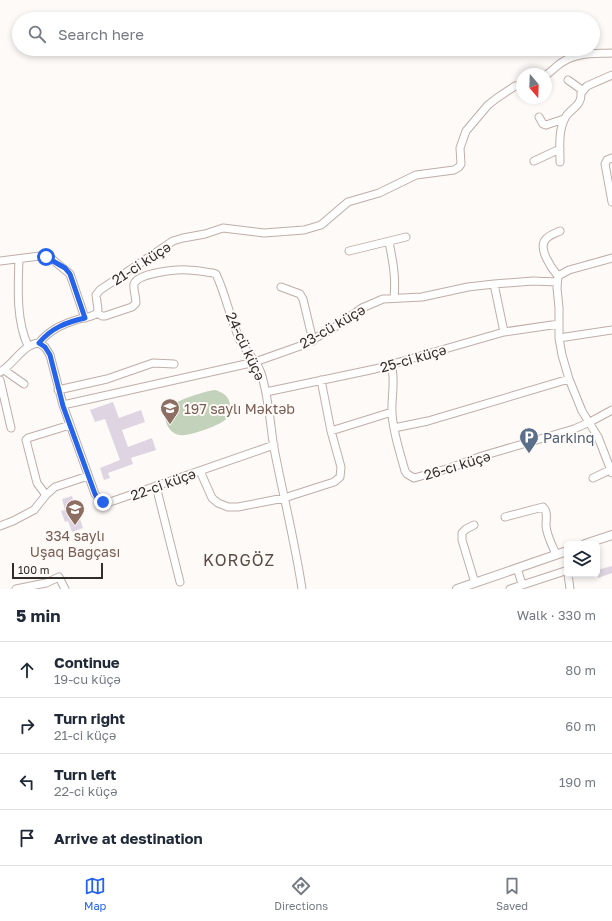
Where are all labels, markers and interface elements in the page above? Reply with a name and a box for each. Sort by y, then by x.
search box [12,12,600,56]
icon: search [26,23,48,45]
text: Search here [58,25,144,43]
north arrow [516,68,552,104]
street label: 21-ci küçə [108,238,174,288]
route start [37,248,55,266]
street label: 23-cü küçə [296,300,368,352]
street label: 24-cü küçə [223,309,269,383]
street label: 25-ci küçə [378,340,448,376]
school or university icon: 197 saylı Məktəb [159,397,181,425]
place label: 197 saylı Məktəb [184,400,295,417]
parking icon: Parkinq [518,426,540,454]
place label: Parkinq [543,429,594,446]
street label: 26-cı küçə [422,447,492,483]
street label: 22-ci küçə [128,464,198,504]
route end [94,493,112,511]
school or university icon: 334 saylı Uşaq Bağçası [64,498,86,526]
place label: 334 saylı Uşaq Bağçası [30,527,120,560]
map controls [564,541,600,577]
button: layers [564,541,600,577]
district label: KORGÖZ [203,550,275,570]
scale bar [12,561,103,580]
text: 100 m [18,563,49,576]
text: 5 min [16,605,60,626]
text: Walk · 330 m [517,607,596,623]
text: Continue [54,653,120,671]
icon: ahead [16,659,38,681]
text: 80 m [565,662,596,678]
text: 19-cu küçə [54,671,121,687]
text: Turn right [54,709,125,727]
icon: right [16,715,38,737]
text: 60 m [565,718,596,734]
text: 21-ci küçə [54,727,116,743]
text: Turn left [54,765,116,783]
icon: left [16,771,38,793]
text: 190 m [559,774,596,790]
text: 22-ci küçə [54,783,117,799]
icon: arrive [16,827,38,849]
text: Arrive at destination [54,829,203,847]
tab: Map [84,875,106,912]
tab: Directions [274,875,328,912]
tab: Saved [496,875,528,912]

